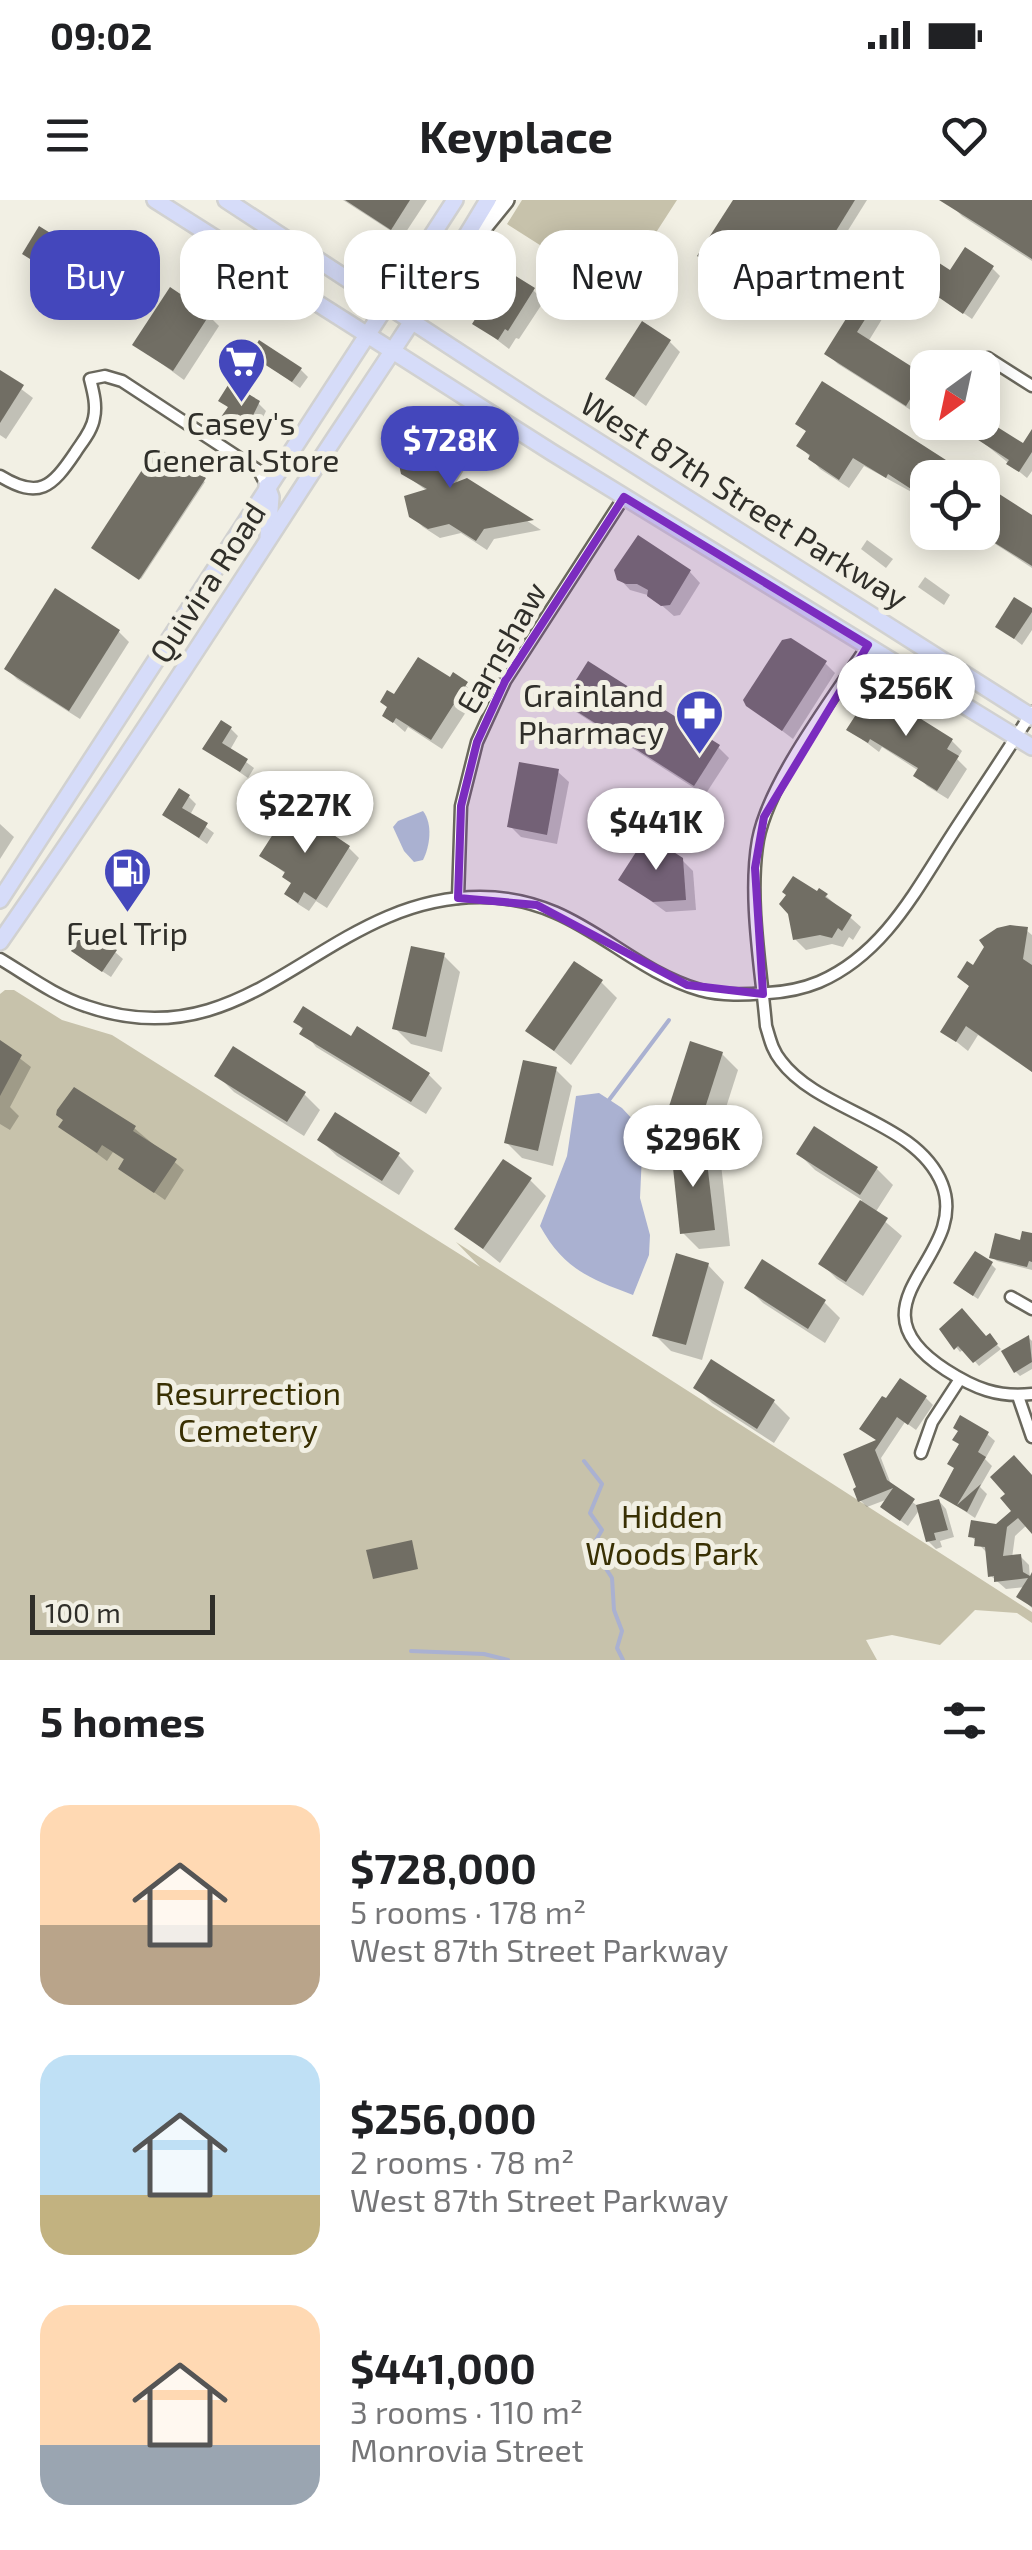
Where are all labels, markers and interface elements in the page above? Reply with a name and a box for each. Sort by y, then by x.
text: 09:02 [50,12,152,58]
icon: menu [40,108,95,163]
text: Keyplace [419,108,613,162]
icon: heart [937,108,992,163]
chip: Buy [30,230,160,320]
chip: Rent [180,230,324,320]
chip: Filters [344,230,516,320]
chip: New [536,230,678,320]
chip: Apartment [698,230,940,320]
supermarket icon: Casey's General Store [215,336,267,404]
north arrow [910,350,1000,440]
map controls [910,350,1000,550]
street label: West 87th Street Parkway [574,383,916,616]
place label: Casey's General Store [142,403,340,478]
pin: $728K [380,406,520,491]
text: $728K [403,419,497,457]
button: locate [910,460,1000,550]
street label: Quivira Road [140,495,273,670]
street label: Earnshaw [447,574,553,720]
pin: $256K [836,654,976,739]
text: $256K [859,667,953,705]
place label: Grainland Pharmacy [518,675,664,750]
pharmacy icon: Grainland Pharmacy [673,688,725,756]
pin: $227K [235,771,375,856]
text: $227K [259,784,351,822]
pin: $441K [586,788,726,873]
text: $441K [609,801,703,839]
fuel station icon: Fuel Trip [101,846,153,914]
place label: Fuel Trip [66,913,188,951]
pin: $296K [623,1105,763,1190]
text: $296K [645,1118,741,1156]
park label: Resurrection Cemetery [155,1373,341,1448]
park label: Hidden Woods Park [585,1496,759,1571]
scale bar [30,1590,215,1634]
text: 100 m [45,1595,121,1629]
icon: filters [937,1693,992,1748]
text: 5 homes [40,1695,205,1745]
text: $728,000 [350,1842,537,1892]
icon: home [120,1845,240,1965]
text: 5 rooms · 178 m² [350,1892,586,1930]
text: West 87th Street Parkway [350,1930,729,1968]
text: $256,000 [350,2092,536,2142]
icon: home [120,2095,240,2215]
text: 2 rooms · 78 m² [350,2142,574,2180]
text: West 87th Street Parkway [350,2180,729,2218]
text: $441,000 [350,2342,536,2392]
icon: home [120,2345,240,2465]
text: 3 rooms · 110 m² [350,2392,583,2430]
text: Monrovia Street [350,2430,584,2468]

